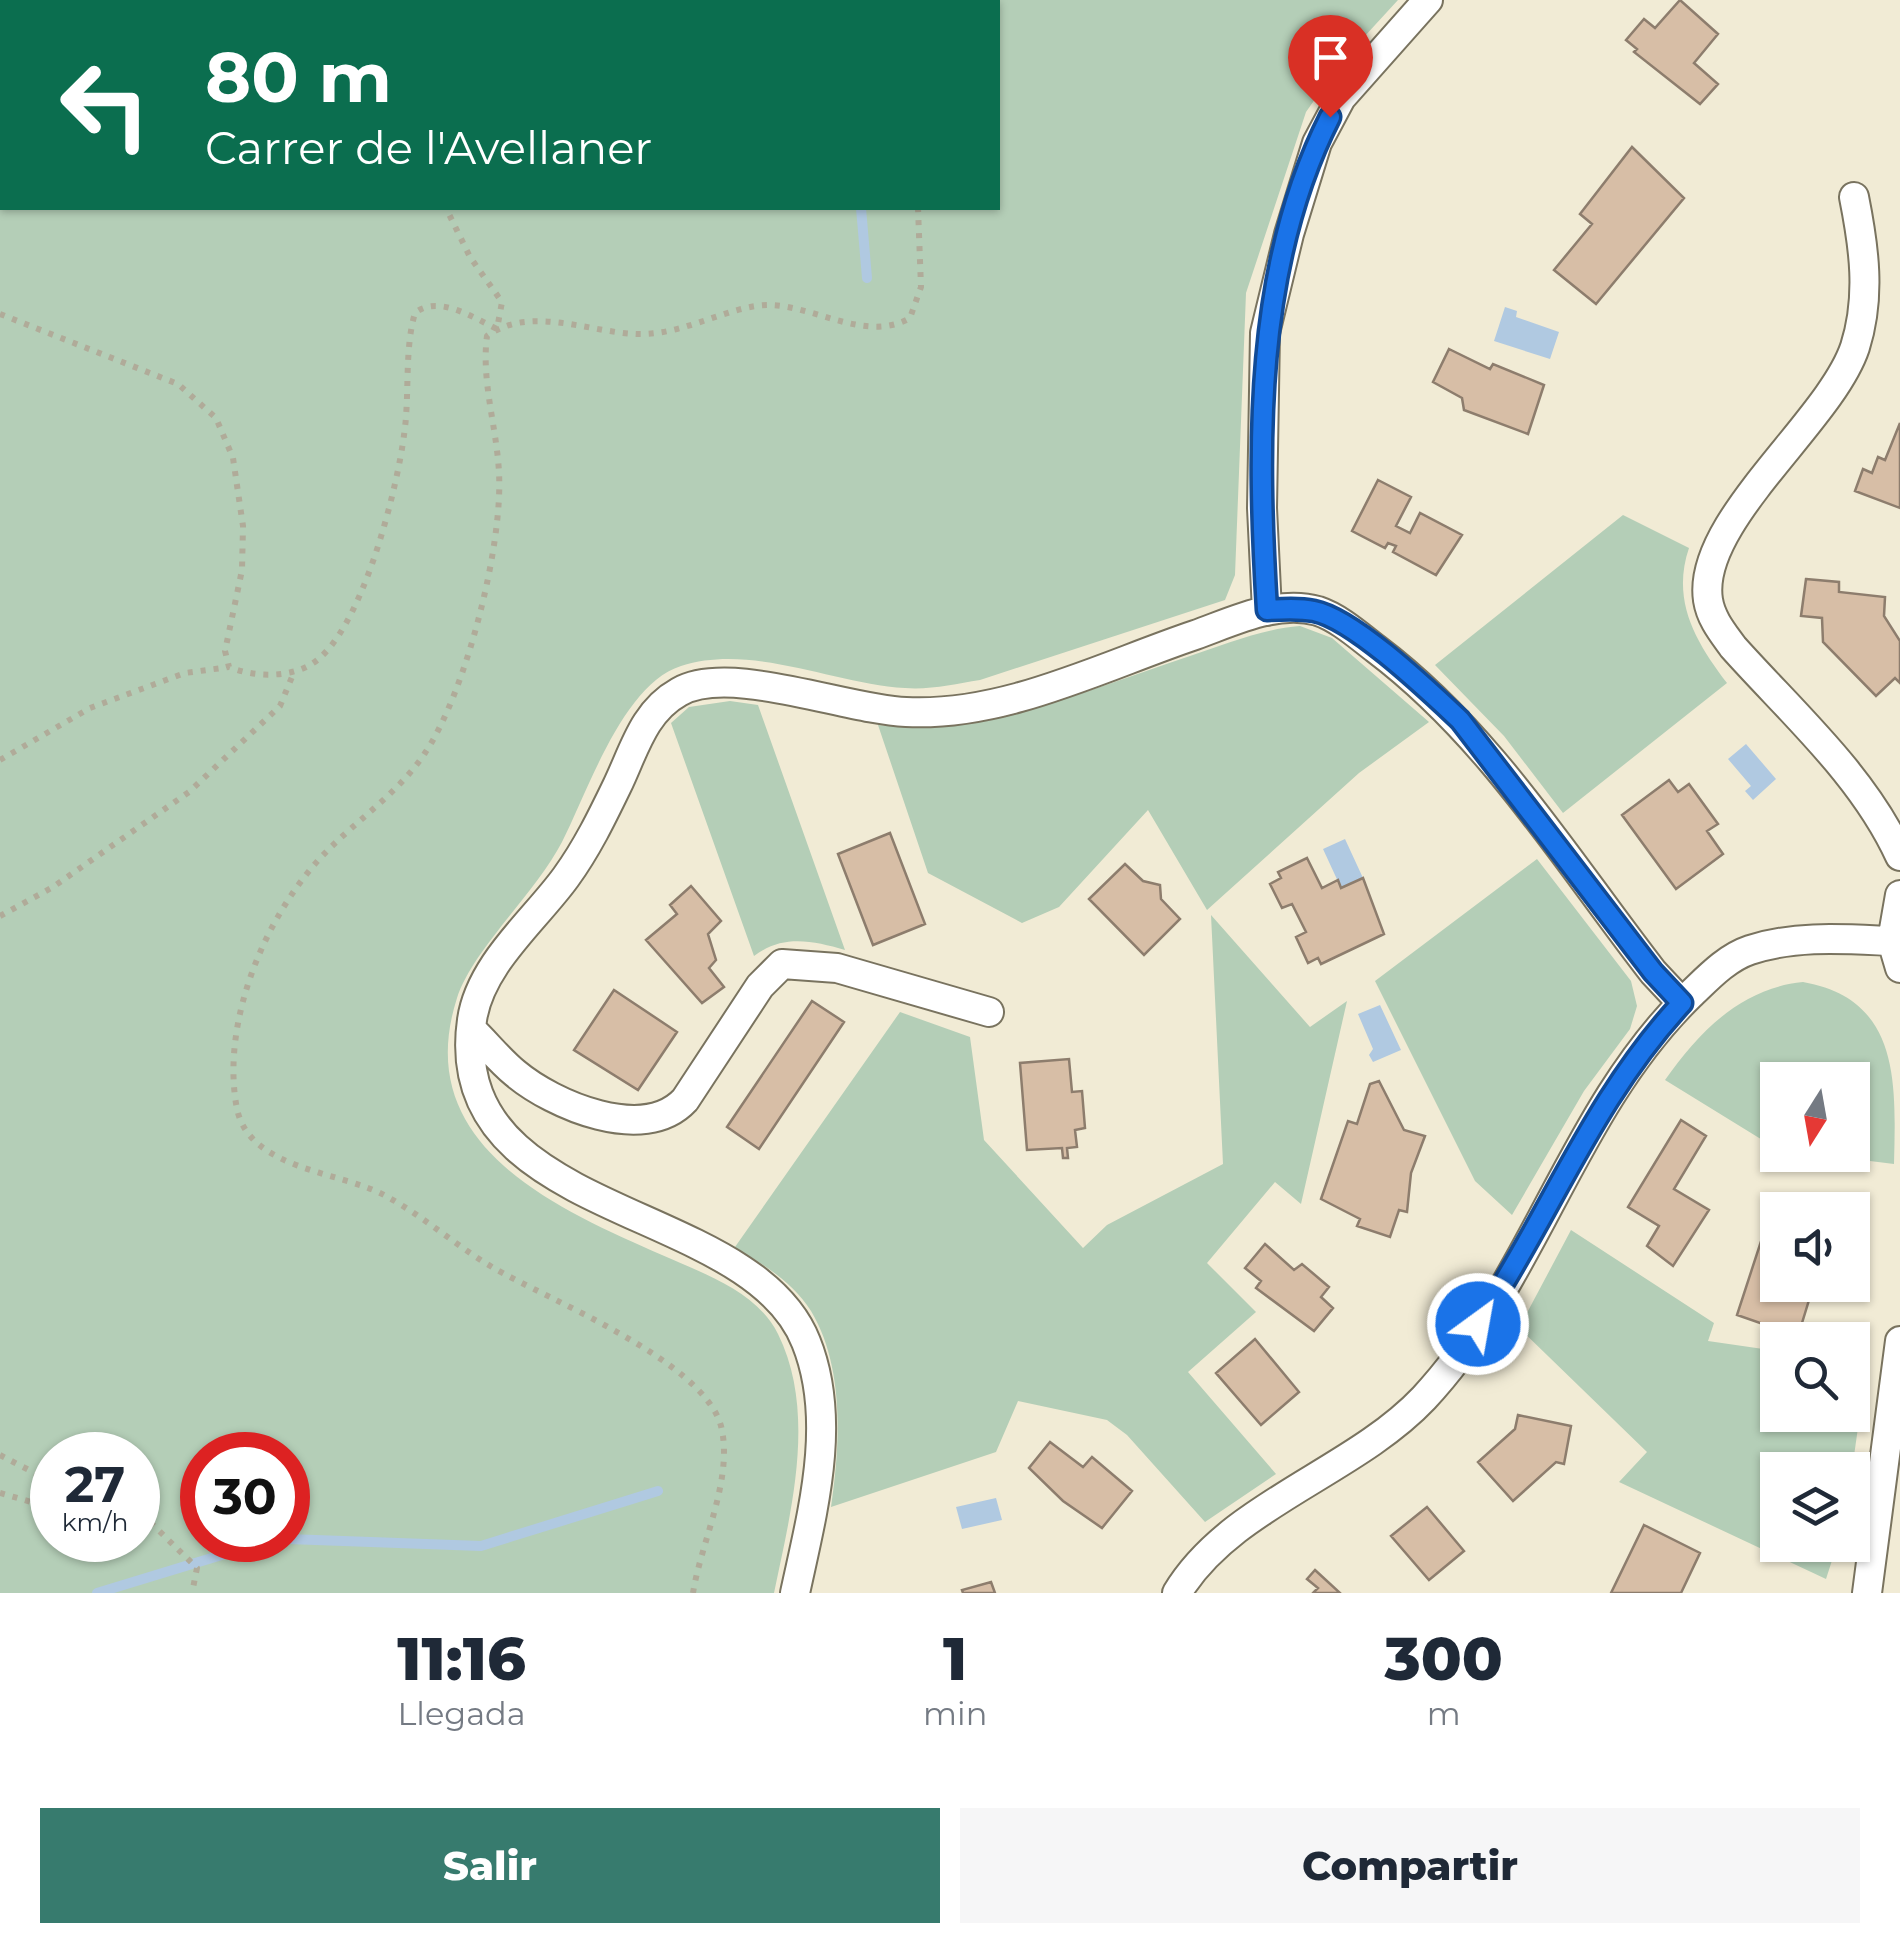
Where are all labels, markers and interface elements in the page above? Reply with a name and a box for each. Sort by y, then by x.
pin [1288,15,1373,118]
icon: arrive [1303,30,1358,85]
text: 80 m [205,34,392,120]
icon: left [40,40,170,170]
text: Carrer de l'Avellaner [205,120,652,175]
north arrow [1760,1062,1870,1172]
map controls [1760,1062,1870,1562]
button: sound [1760,1192,1870,1302]
position arrow [1426,1272,1530,1376]
button: search [1760,1322,1870,1432]
speed limit sign: 30 [180,1432,310,1562]
button: layers [1760,1452,1870,1562]
text: 27 [65,1454,125,1515]
text: km/h [62,1507,128,1537]
text: 11:16 [397,1622,526,1695]
text: 1 [943,1622,967,1695]
text: 300 [1384,1622,1503,1695]
text: Llegada [397,1694,526,1733]
text: min [923,1694,987,1733]
text: m [1427,1694,1461,1733]
button: Salir [40,1808,940,1923]
button: Compartir [960,1808,1860,1923]

